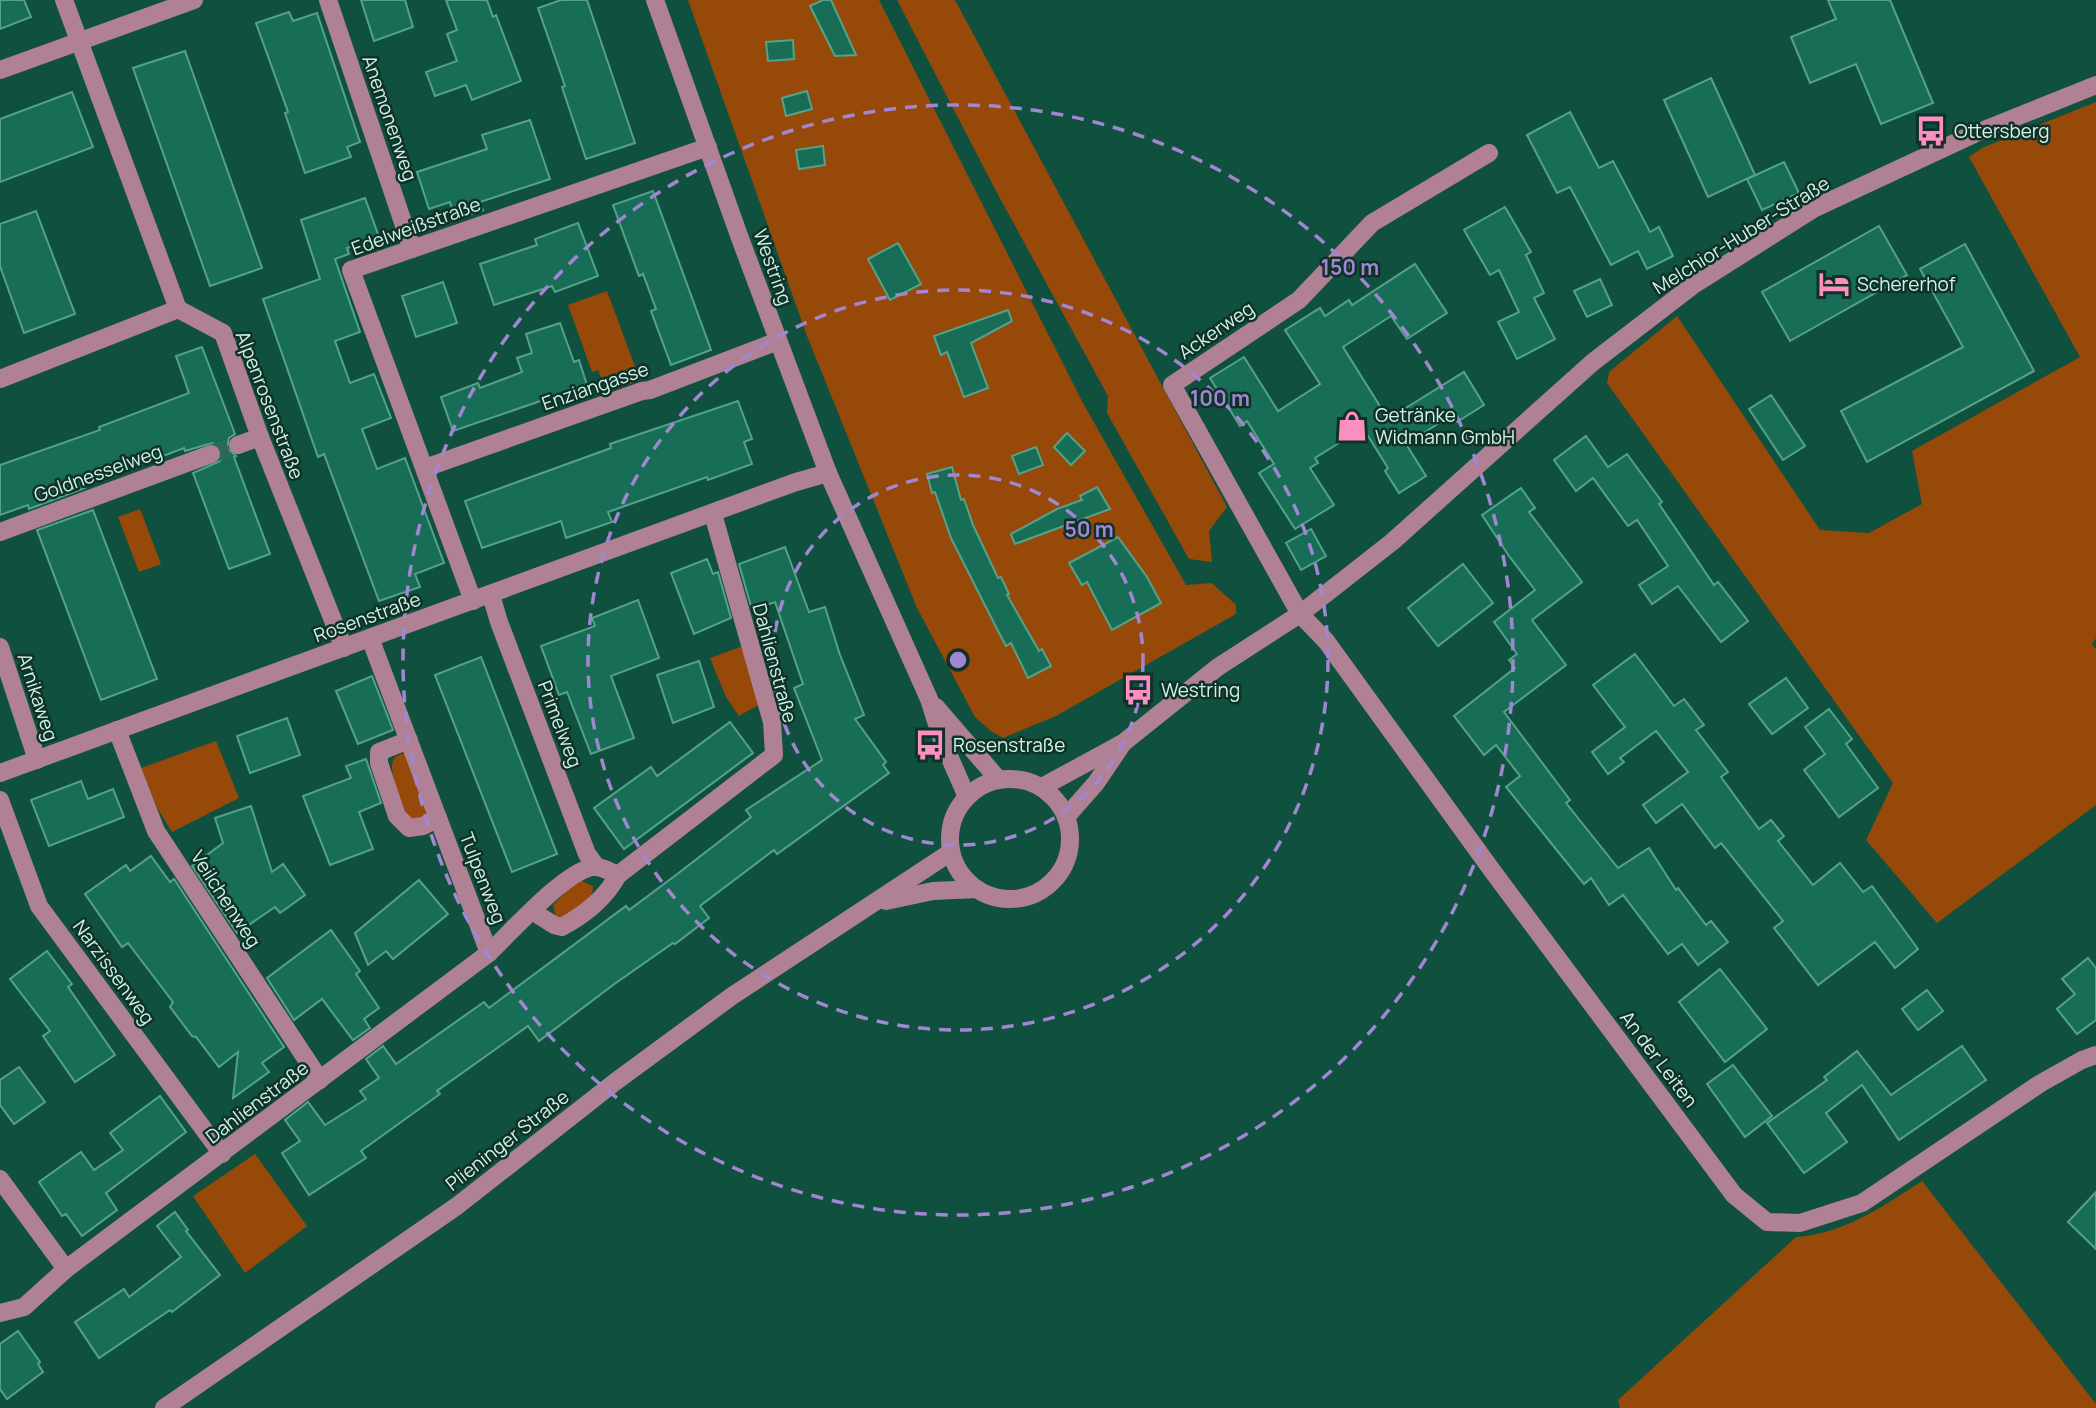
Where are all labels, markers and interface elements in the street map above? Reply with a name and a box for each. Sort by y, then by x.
street label: Anemonenweg [356,52,424,184]
bus stop icon: Ottersberg [1914,114,1948,148]
place label: Ottersberg [1954,118,2049,144]
street label: Melchior-Huber-Straße [1648,170,1834,300]
street label: Edelweißstraße [348,191,484,261]
street label: Westring [747,225,799,309]
text: 150 m [1321,253,1379,281]
hotel icon: Schererhof [1817,267,1851,301]
place label: Schererhof [1857,271,1956,297]
street label: Ackerweg [1173,295,1259,365]
street label: Alpenrosenstraße [230,327,310,483]
street label: Enziangasse [538,356,652,416]
text: 100 m [1190,384,1250,412]
place label: Getränke Widmann GmbH [1375,402,1515,450]
shop icon: Getränke Widmann GmbH [1335,409,1369,443]
street label: Goldnesselweg [30,438,166,508]
text: 50 m [1064,515,1114,543]
street label: Rosenstraße [310,586,424,648]
street label: Dahlienstraße [747,600,803,726]
centre of rings [946,648,970,672]
street label: Arnikaweg [12,650,64,744]
bus stop icon: Westring [1121,673,1155,707]
street label: Primelweg [532,677,588,771]
place label: Westring [1161,677,1240,703]
bus stop icon: Rosenstraße [913,728,947,762]
place label: Rosenstraße [953,732,1065,758]
street label: Tulpenweg [454,829,512,927]
street label: Veilchenweg [185,845,267,953]
street label: Narzissenweg [67,914,161,1030]
street label: An der Leiten [1614,1005,1704,1113]
street label: Dahlienstraße [200,1055,314,1149]
street label: Plieninger Straße [440,1084,574,1196]

